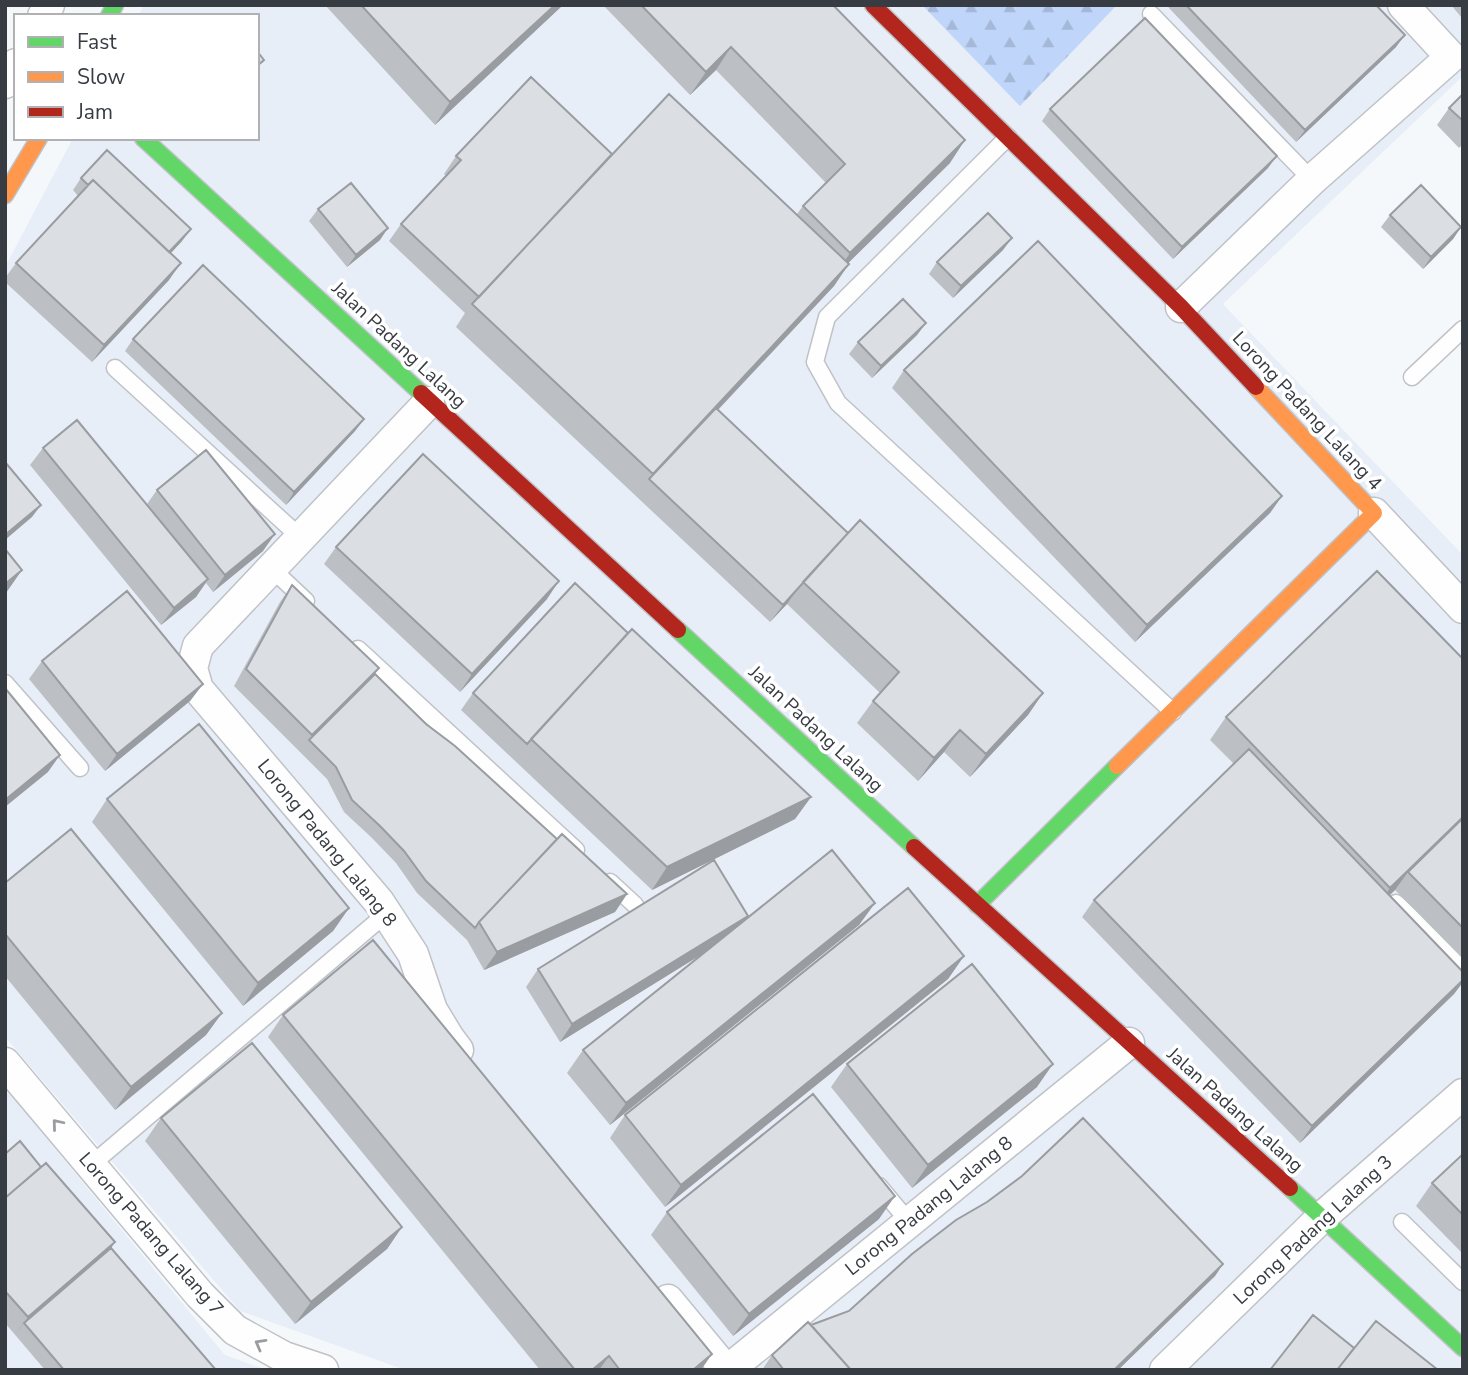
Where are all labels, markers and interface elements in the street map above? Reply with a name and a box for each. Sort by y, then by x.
legend [14,14,259,140]
text: Fast [77,28,117,56]
text: Slow [77,63,126,91]
text: Jam [76,98,113,126]
street label: Jalan Padang Lalang [325,275,472,414]
street label: Lorong Padang Lalang 4 [1226,326,1388,496]
street label: Jalan Padang Lalang [742,659,889,798]
street label: Lorong Padang Lalang 8 [251,754,403,932]
street label: Jalan Padang Lalang [1160,1041,1309,1178]
one-way arrow [53,1120,65,1133]
street label: Lorong Padang Lalang 8 [840,1130,1018,1282]
street label: Lorong Padang Lalang 7 [73,1147,229,1321]
street label: Lorong Padang Lalang 3 [1228,1149,1398,1311]
one-way arrow [255,1339,268,1352]

